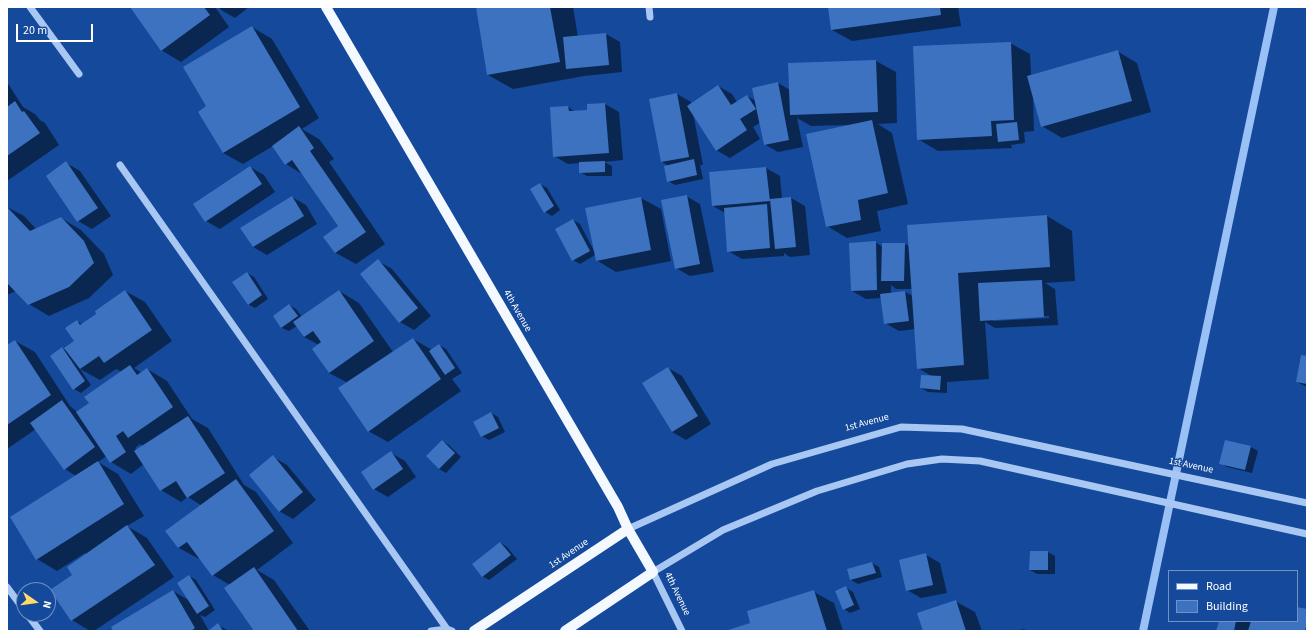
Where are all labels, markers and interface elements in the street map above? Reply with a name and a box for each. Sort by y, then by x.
scale bar [18,16,95,42]
text: 20 m [23,22,47,39]
street label: 4th Avenue [500,288,534,334]
street label: 1st Avenue [844,411,890,435]
street label: 1st Avenue [1168,455,1214,477]
street label: 1st Avenue [547,536,591,572]
street label: 4th Avenue [661,570,693,618]
legend [1168,570,1298,622]
text: Road [1206,578,1232,595]
north arrow [16,582,56,622]
text: Building [1206,598,1248,615]
text: N [39,599,55,610]

